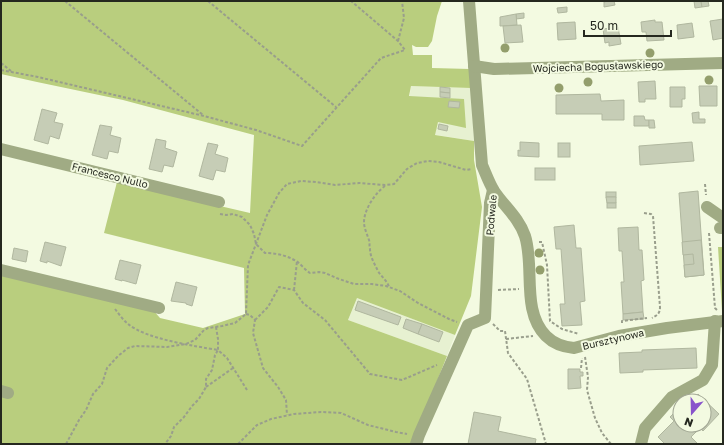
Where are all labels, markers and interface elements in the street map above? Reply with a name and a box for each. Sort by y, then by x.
scale bar [584,12,671,38]
text: 50 m [590,18,618,33]
street label: Wojciecha Bogusławskiego [533,58,663,74]
street label: Francesco Nullo [71,160,149,190]
street label: Podwale [483,194,499,236]
street label: Bursztynowa [581,326,645,352]
north arrow [672,393,712,433]
text: N [682,415,695,430]

